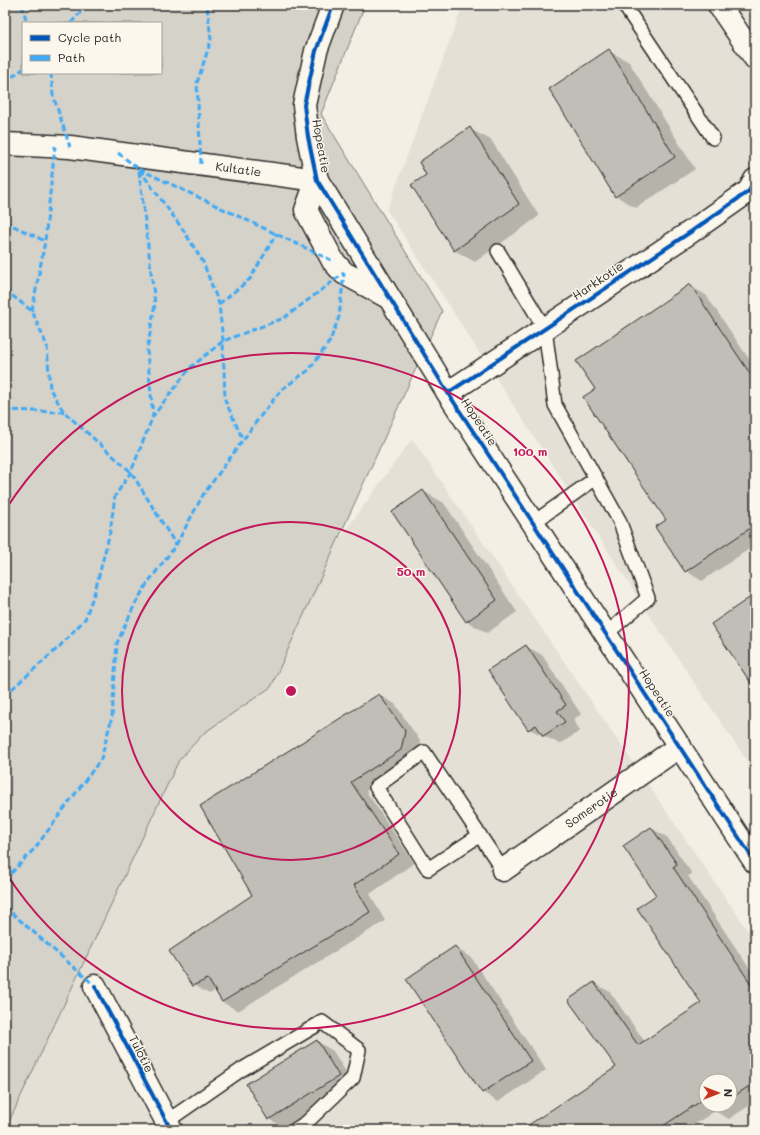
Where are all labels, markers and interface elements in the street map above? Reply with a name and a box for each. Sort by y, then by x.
legend [22,22,162,74]
text: Cycle path [58,29,121,45]
text: Path [58,49,85,65]
street label: Hopeatie [309,118,335,174]
street label: Kultatie [215,158,262,179]
street label: Harkkotie [569,257,626,303]
street label: Hopeatie [458,394,501,449]
text: 100 m [513,443,547,459]
text: 50 m [397,563,425,579]
street label: Hopeatie [636,665,679,720]
centre of rings [284,684,298,698]
street label: Somerotie [562,783,620,831]
street label: Tulotie [126,1032,158,1075]
north arrow [698,1073,738,1113]
text: N [721,1089,736,1097]

